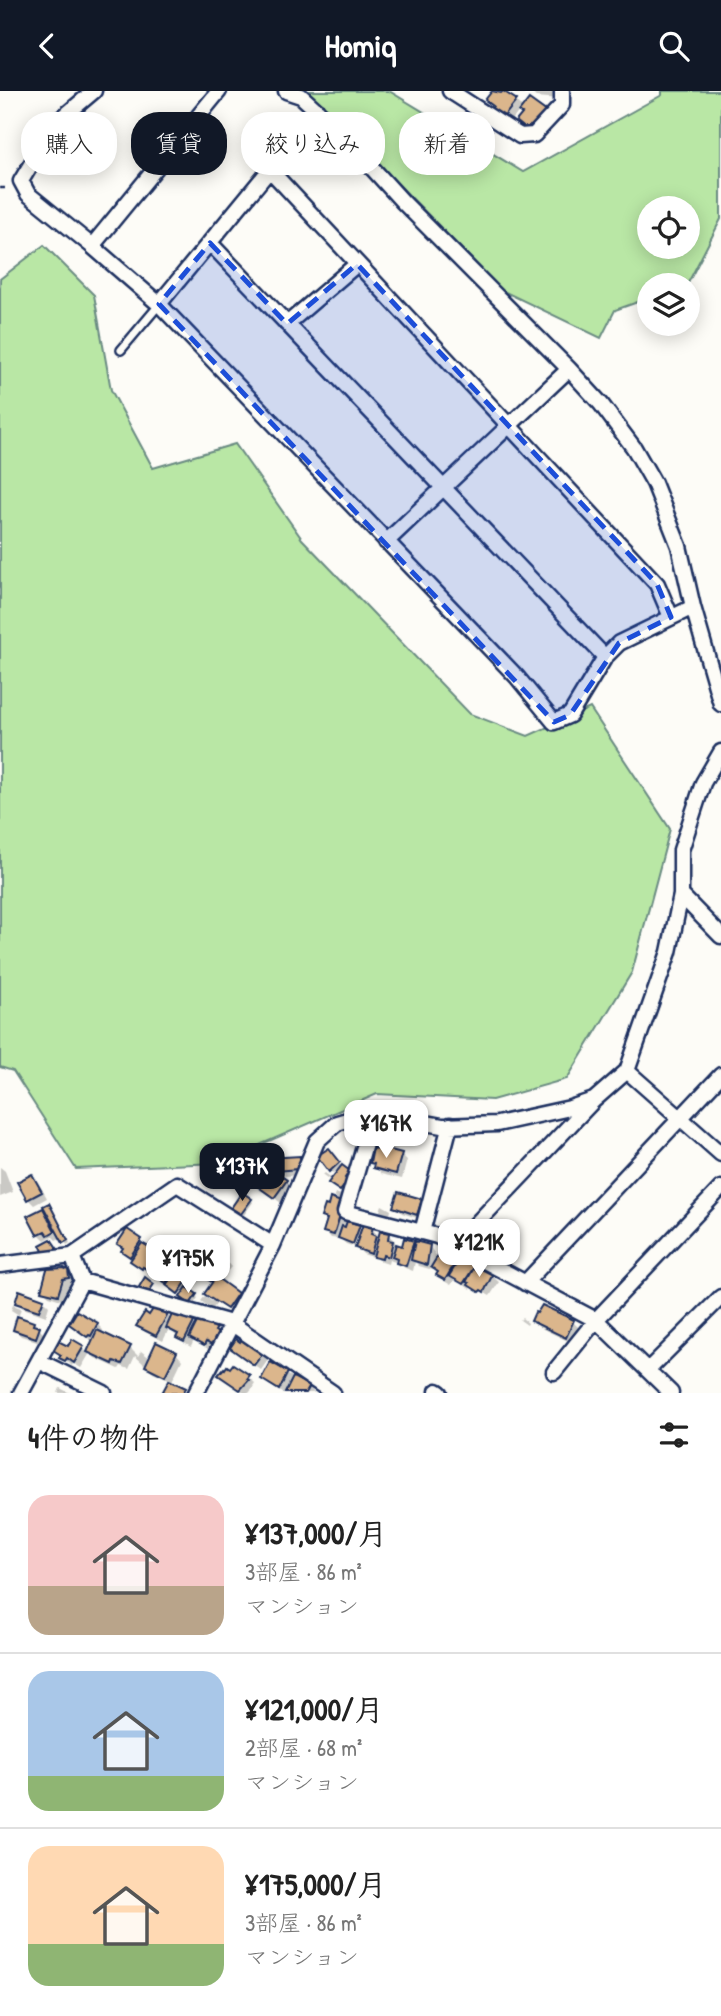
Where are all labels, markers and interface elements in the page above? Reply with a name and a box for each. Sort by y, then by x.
text: Homiq [325,24,396,67]
icon: back [28,27,66,65]
icon: search [655,27,693,65]
chip: 購入 [21,112,117,175]
chip: 賃貸 [131,112,227,175]
chip: 絞り込み [241,112,385,175]
chip: 新着 [399,112,495,175]
map controls [637,196,700,336]
button: locate [637,196,700,259]
button: layers [637,273,700,336]
pin: ¥167K [337,1101,435,1160]
text: ¥167K [360,1107,412,1138]
pin: ¥137K [193,1143,291,1203]
text: ¥137K [216,1150,268,1181]
pin: ¥121K [430,1219,528,1279]
text: ¥121K [454,1226,504,1257]
pin: ¥175K [139,1235,237,1295]
text: ¥175K [162,1242,214,1273]
icon: filters [655,1416,693,1454]
text: 4件の物件 [28,1417,159,1457]
text: ¥137,000/月 [245,1513,387,1553]
icon: home [84,1523,168,1607]
text: 3部屋 · 86 m² [245,1556,362,1587]
text: マンション [245,1590,359,1621]
text: ¥121,000/月 [245,1689,384,1729]
icon: home [84,1699,168,1783]
text: 2部屋 · 68 m² [245,1732,362,1763]
text: マンション [245,1766,359,1797]
text: ¥175,000/月 [245,1864,386,1904]
icon: home [84,1874,168,1958]
text: 3部屋 · 86 m² [245,1907,362,1938]
text: マンション [245,1941,359,1972]

